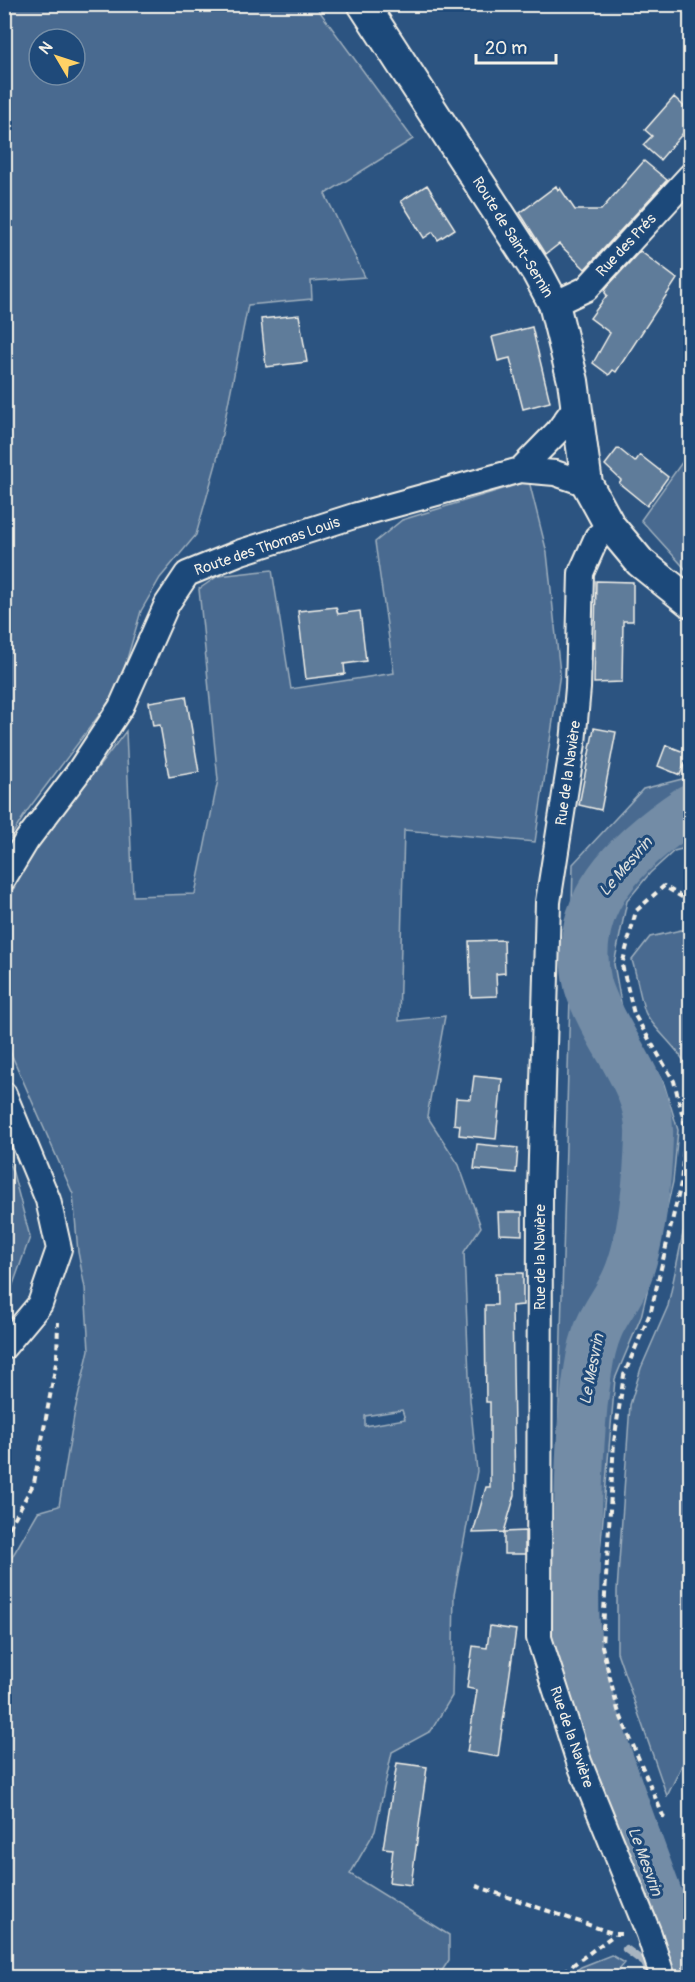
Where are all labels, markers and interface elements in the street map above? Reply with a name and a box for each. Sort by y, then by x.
north arrow [27,27,87,87]
scale bar [476,27,556,65]
text: 20 m [485,37,527,60]
text: N [35,38,57,59]
street label: Route de Saint-Sernin [468,173,558,301]
street label: Rue des Prés [592,209,661,281]
street label: Route des Thomas Louis [192,513,343,580]
street label: Rue de la Navière [552,719,585,827]
water label: Le Mesvrin [595,832,657,900]
street label: Rue de la Navière [531,1203,550,1310]
water label: Le Mesvrin [575,1331,609,1406]
street label: Rue de la Navière [545,1684,598,1791]
water label: Le Mesvrin [623,1824,667,1899]

